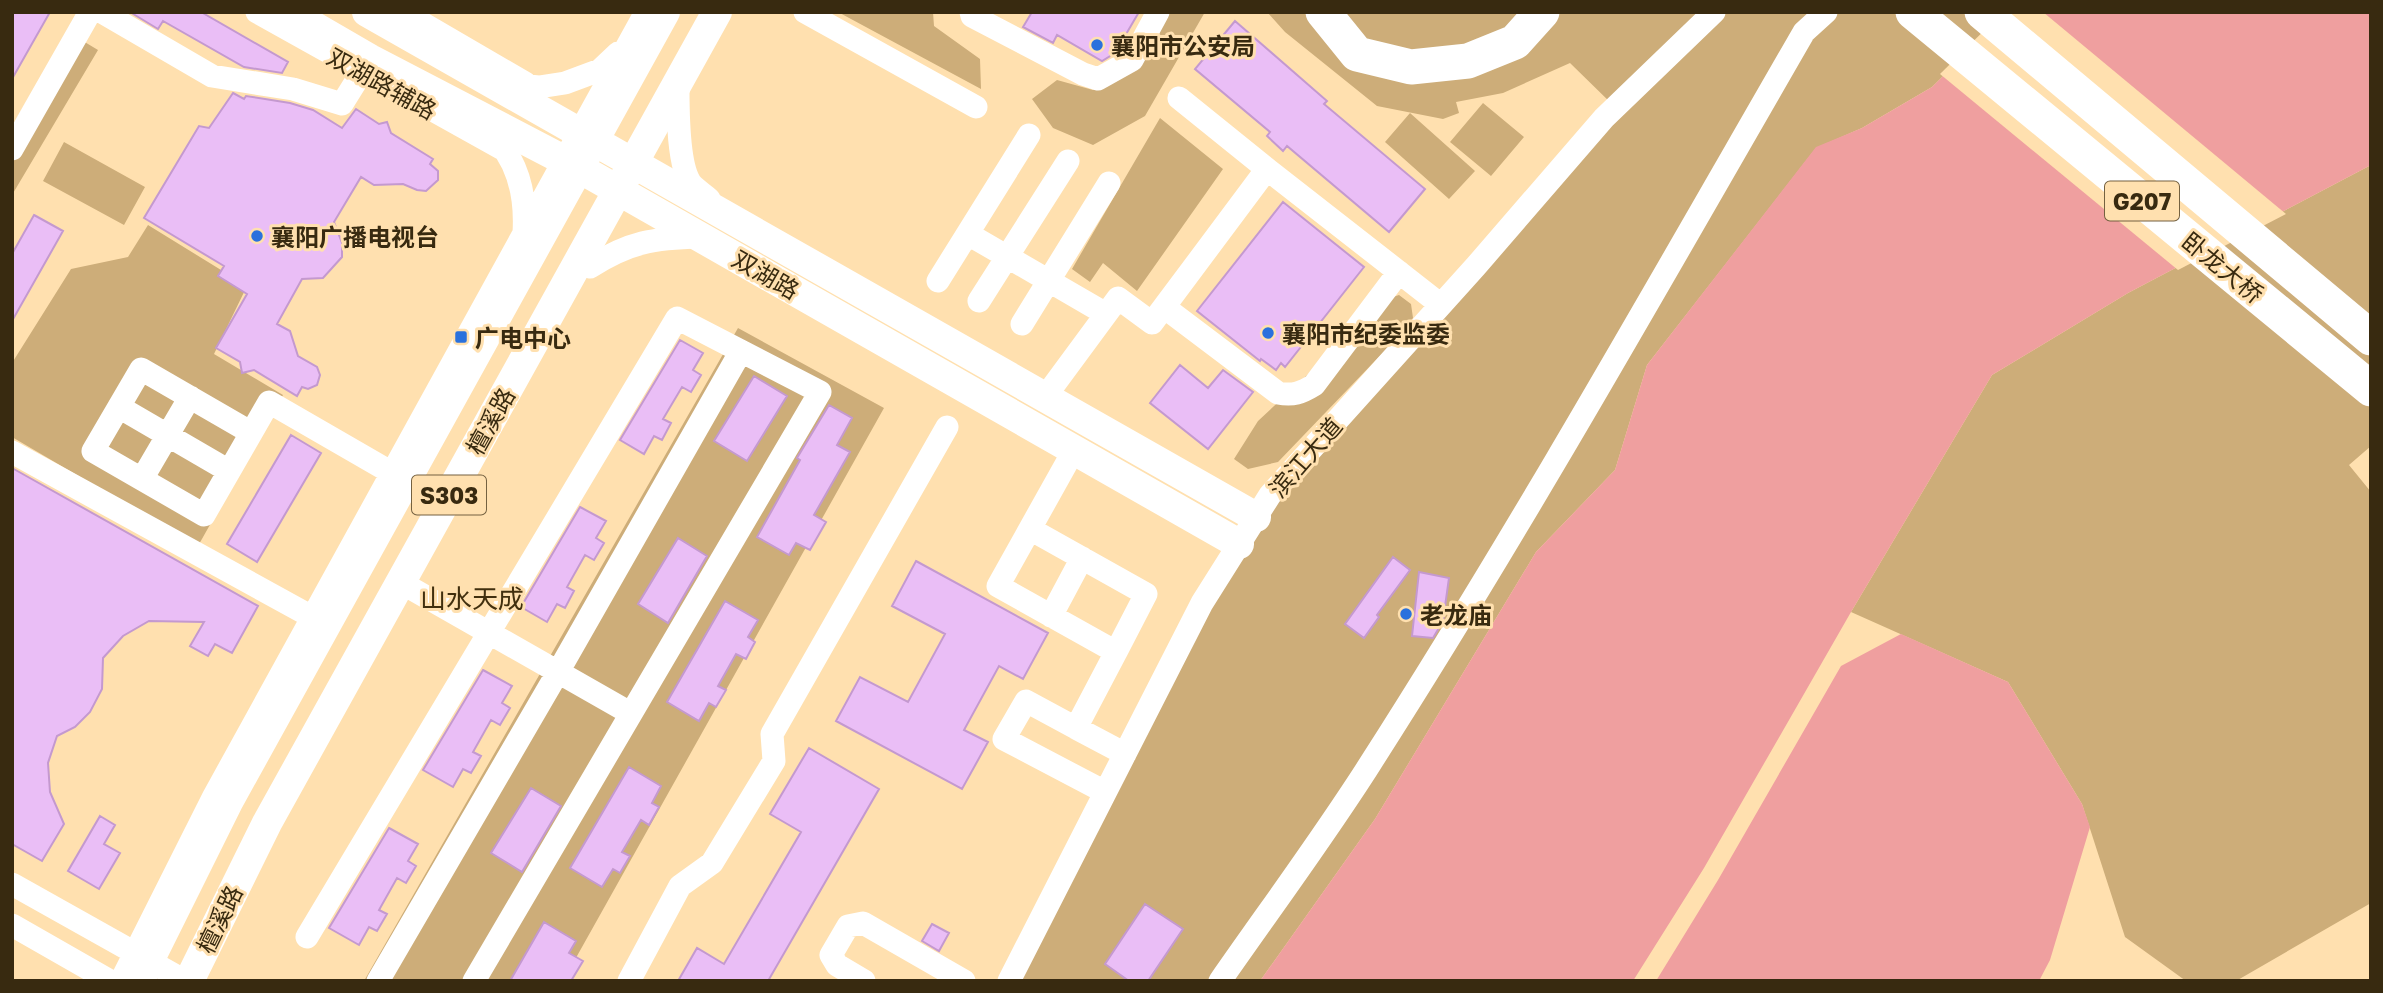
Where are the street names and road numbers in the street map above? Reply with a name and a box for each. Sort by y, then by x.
street label: 双湖路辅路 [322,41,442,125]
road number: G207 [2105,182,2179,220]
street label: 卧龙大桥 [2177,226,2269,308]
street label: 双湖路 [728,243,804,305]
street label: 檀溪路 [460,382,520,460]
street label: 滨江大道 [1263,411,1347,503]
road number: S303 [412,475,486,514]
street label: 檀溪路 [190,880,248,958]

